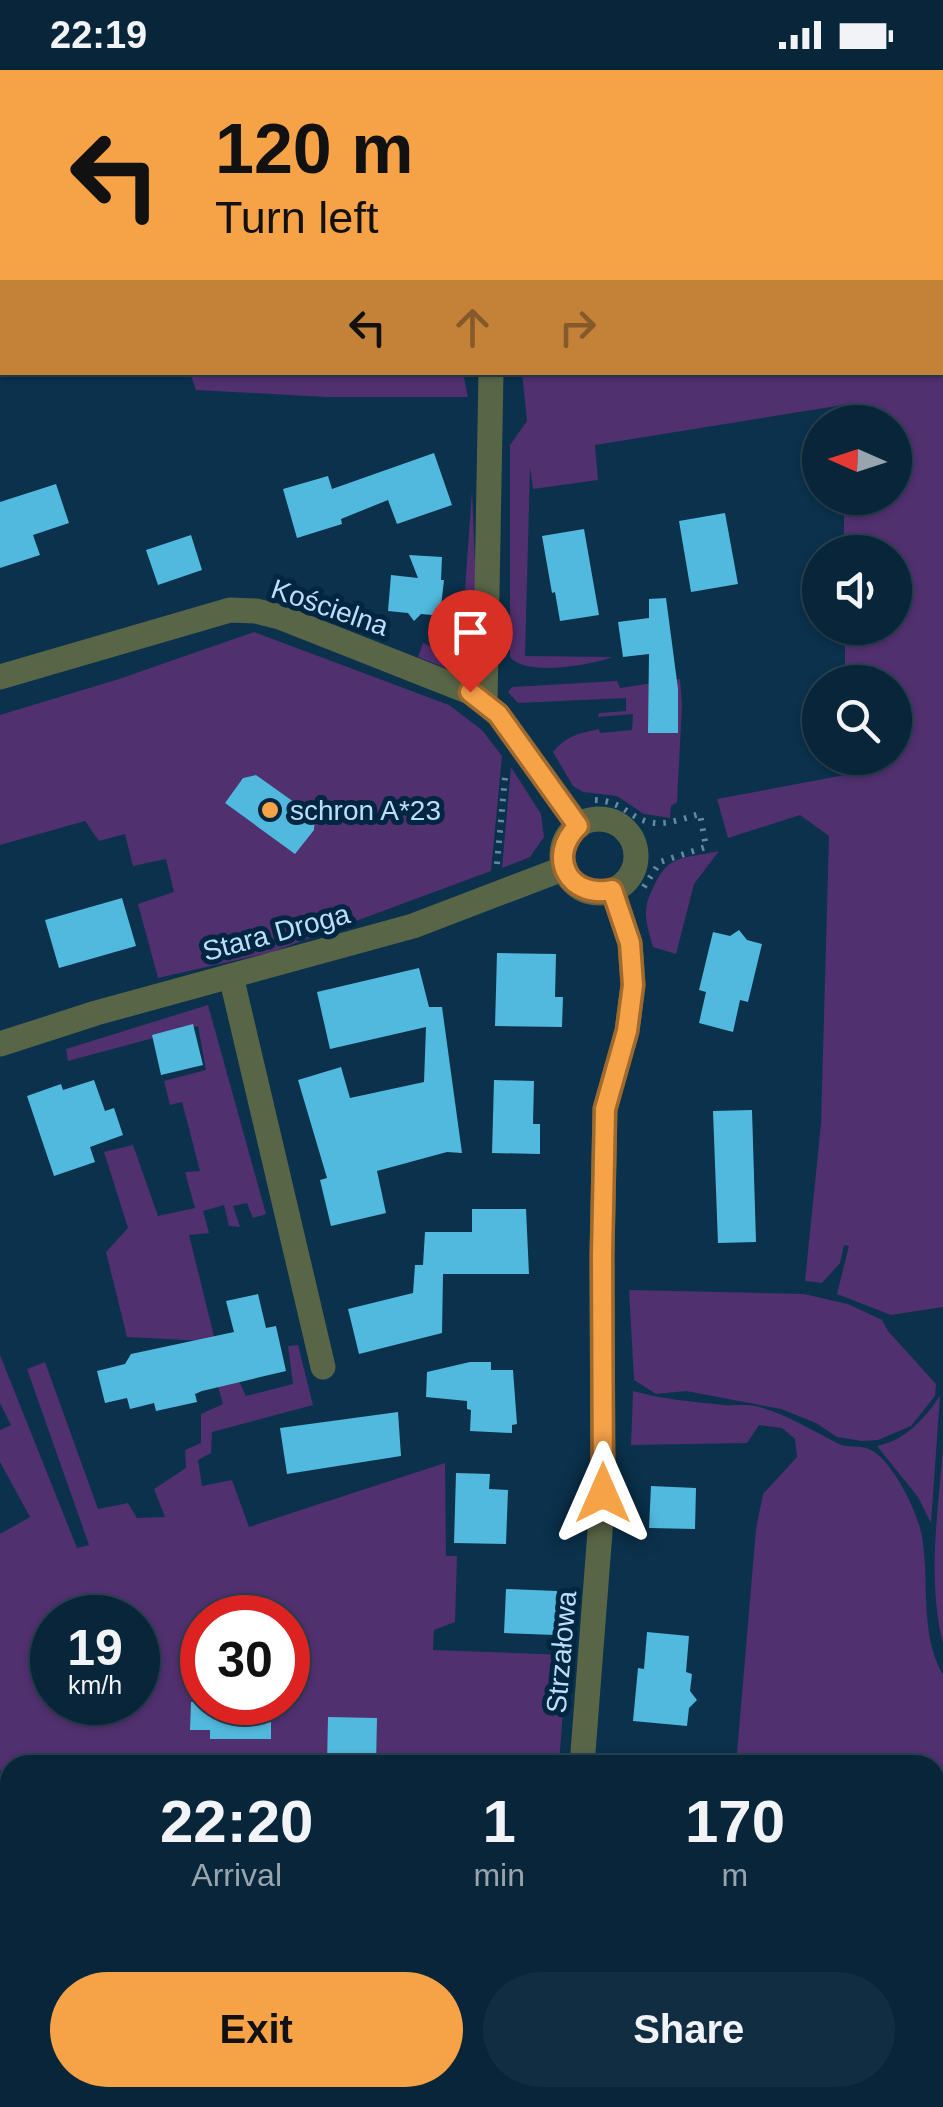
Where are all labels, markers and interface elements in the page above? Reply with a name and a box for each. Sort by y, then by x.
text: 22:19 [50,14,147,56]
icon: left [50,110,180,240]
text: 120 m [215,110,413,188]
text: Turn left [215,192,378,243]
icon: left [340,300,395,355]
icon: ahead [445,300,500,355]
icon: right [550,300,605,355]
north arrow [802,405,912,515]
map controls [802,405,912,775]
button: sound [802,535,912,645]
street label: Kościelna [267,573,393,642]
pin [428,590,513,693]
icon: arrive [443,605,498,660]
button: search [802,665,912,775]
place label: schron A*23 [290,795,441,826]
marker: schron A*23 [259,799,281,821]
street label: Stara Droga [199,898,353,967]
position arrow [551,1441,655,1545]
street label: Strzałowa [541,1589,582,1715]
speed limit sign: 30 [180,1595,310,1725]
text: 19 [67,1620,123,1676]
text: km/h [68,1671,122,1699]
text: 22:20 [160,1788,313,1855]
text: 1 [482,1788,516,1855]
text: 170 [685,1788,785,1855]
text: Arrival [191,1857,282,1893]
text: min [473,1857,525,1893]
text: m [722,1857,748,1893]
button: Exit [50,1972,463,2087]
button: Share [483,1972,895,2087]

